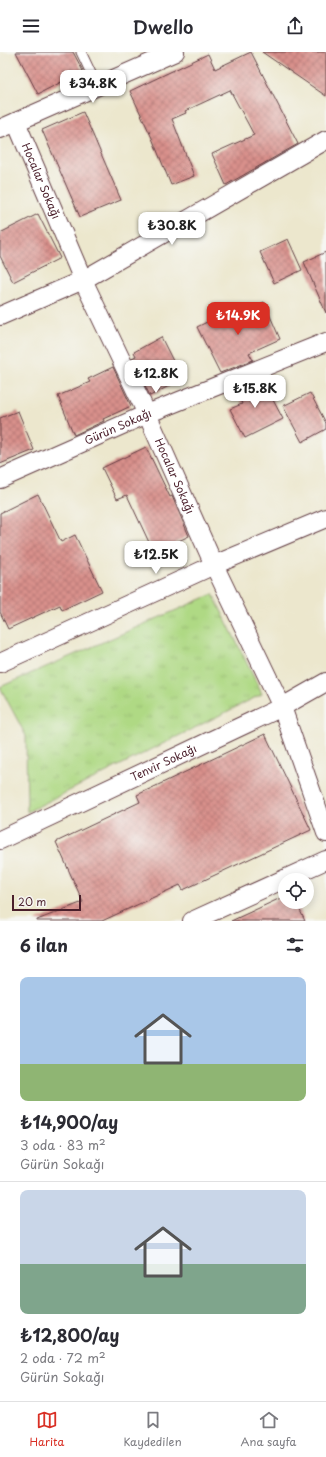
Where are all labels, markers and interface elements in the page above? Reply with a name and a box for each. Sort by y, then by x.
text: Dwello [133,13,193,40]
icon: menu [20,15,42,37]
icon: share [284,15,306,37]
pin: ₺34.8K [60,70,126,104]
text: ₺34.8K [69,73,117,92]
street label: Hocalar Sokağı [18,140,65,221]
pin: ₺30.8K [139,212,205,246]
text: ₺30.8K [147,215,197,234]
pin: ₺14.9K [205,302,271,336]
text: ₺14.9K [216,305,260,324]
pin: ₺12.8K [123,360,189,394]
text: ₺12.8K [133,363,179,382]
pin: ₺15.8K [222,375,288,409]
text: ₺15.8K [233,378,277,397]
street label: Gürün Sokağı [82,404,154,449]
street label: Hocalar Sokağı [151,435,199,516]
pin: ₺12.5K [123,541,189,575]
text: ₺12.5K [133,544,179,563]
street label: Tenvir Sokağı [128,739,199,785]
map controls [278,873,314,909]
button: locate [278,873,314,909]
scale bar [12,893,81,912]
text: 20 m [18,893,46,910]
text: 6 ilan [20,932,68,958]
icon: filters [284,934,306,956]
icon: home [127,1003,199,1075]
text: ₺14,900/ay [20,1109,118,1135]
text: 3 oda · 83 m² [20,1135,106,1154]
text: Gürün Sokağı [20,1154,104,1173]
icon: home [127,1216,199,1288]
text: ₺12,800/ay [20,1322,119,1348]
text: 2 oda · 72 m² [20,1348,106,1367]
text: Gürün Sokağı [20,1367,104,1386]
tab: Harita [30,1409,64,1450]
tab: Kaydedilen [123,1409,182,1450]
tab: Ana sayfa [241,1409,296,1450]

